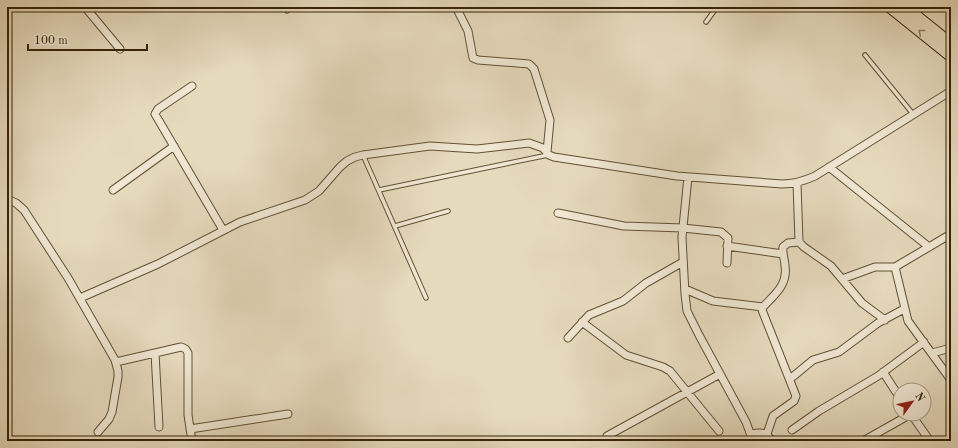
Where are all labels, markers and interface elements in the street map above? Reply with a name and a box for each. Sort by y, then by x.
scale bar [28,26,147,52]
one-way arrow [918,29,925,36]
text: 100 m [34,35,68,47]
north arrow [892,382,932,422]
text: N [912,391,926,404]

